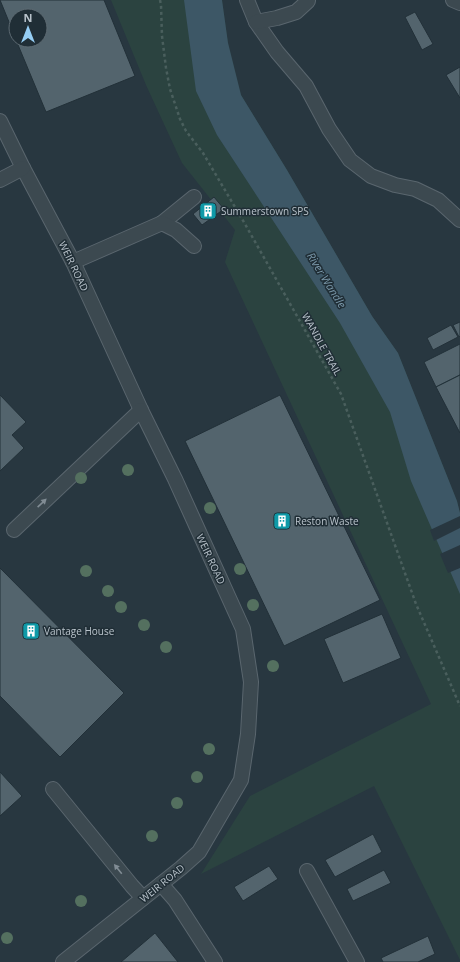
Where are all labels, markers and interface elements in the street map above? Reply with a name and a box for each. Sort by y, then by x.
north arrow [8,8,48,48]
text: N [24,10,32,25]
building icon: Summerstown SPS [198,201,218,221]
place label: Summerstown SPS [221,204,309,218]
street label: WEIR ROAD [56,239,92,293]
water label: River Wandle [304,249,350,311]
street label: WANDLE TRAIL [299,310,345,378]
one-way arrow [37,498,47,508]
building icon: Reston Waste [272,511,292,531]
place label: Reston Waste [295,514,359,528]
street label: WEIR ROAD [193,532,229,586]
building icon: Vantage House [21,621,41,641]
place label: Vantage House [44,624,115,638]
street label: WEIR ROAD [137,861,187,905]
one-way arrow [113,863,122,874]

